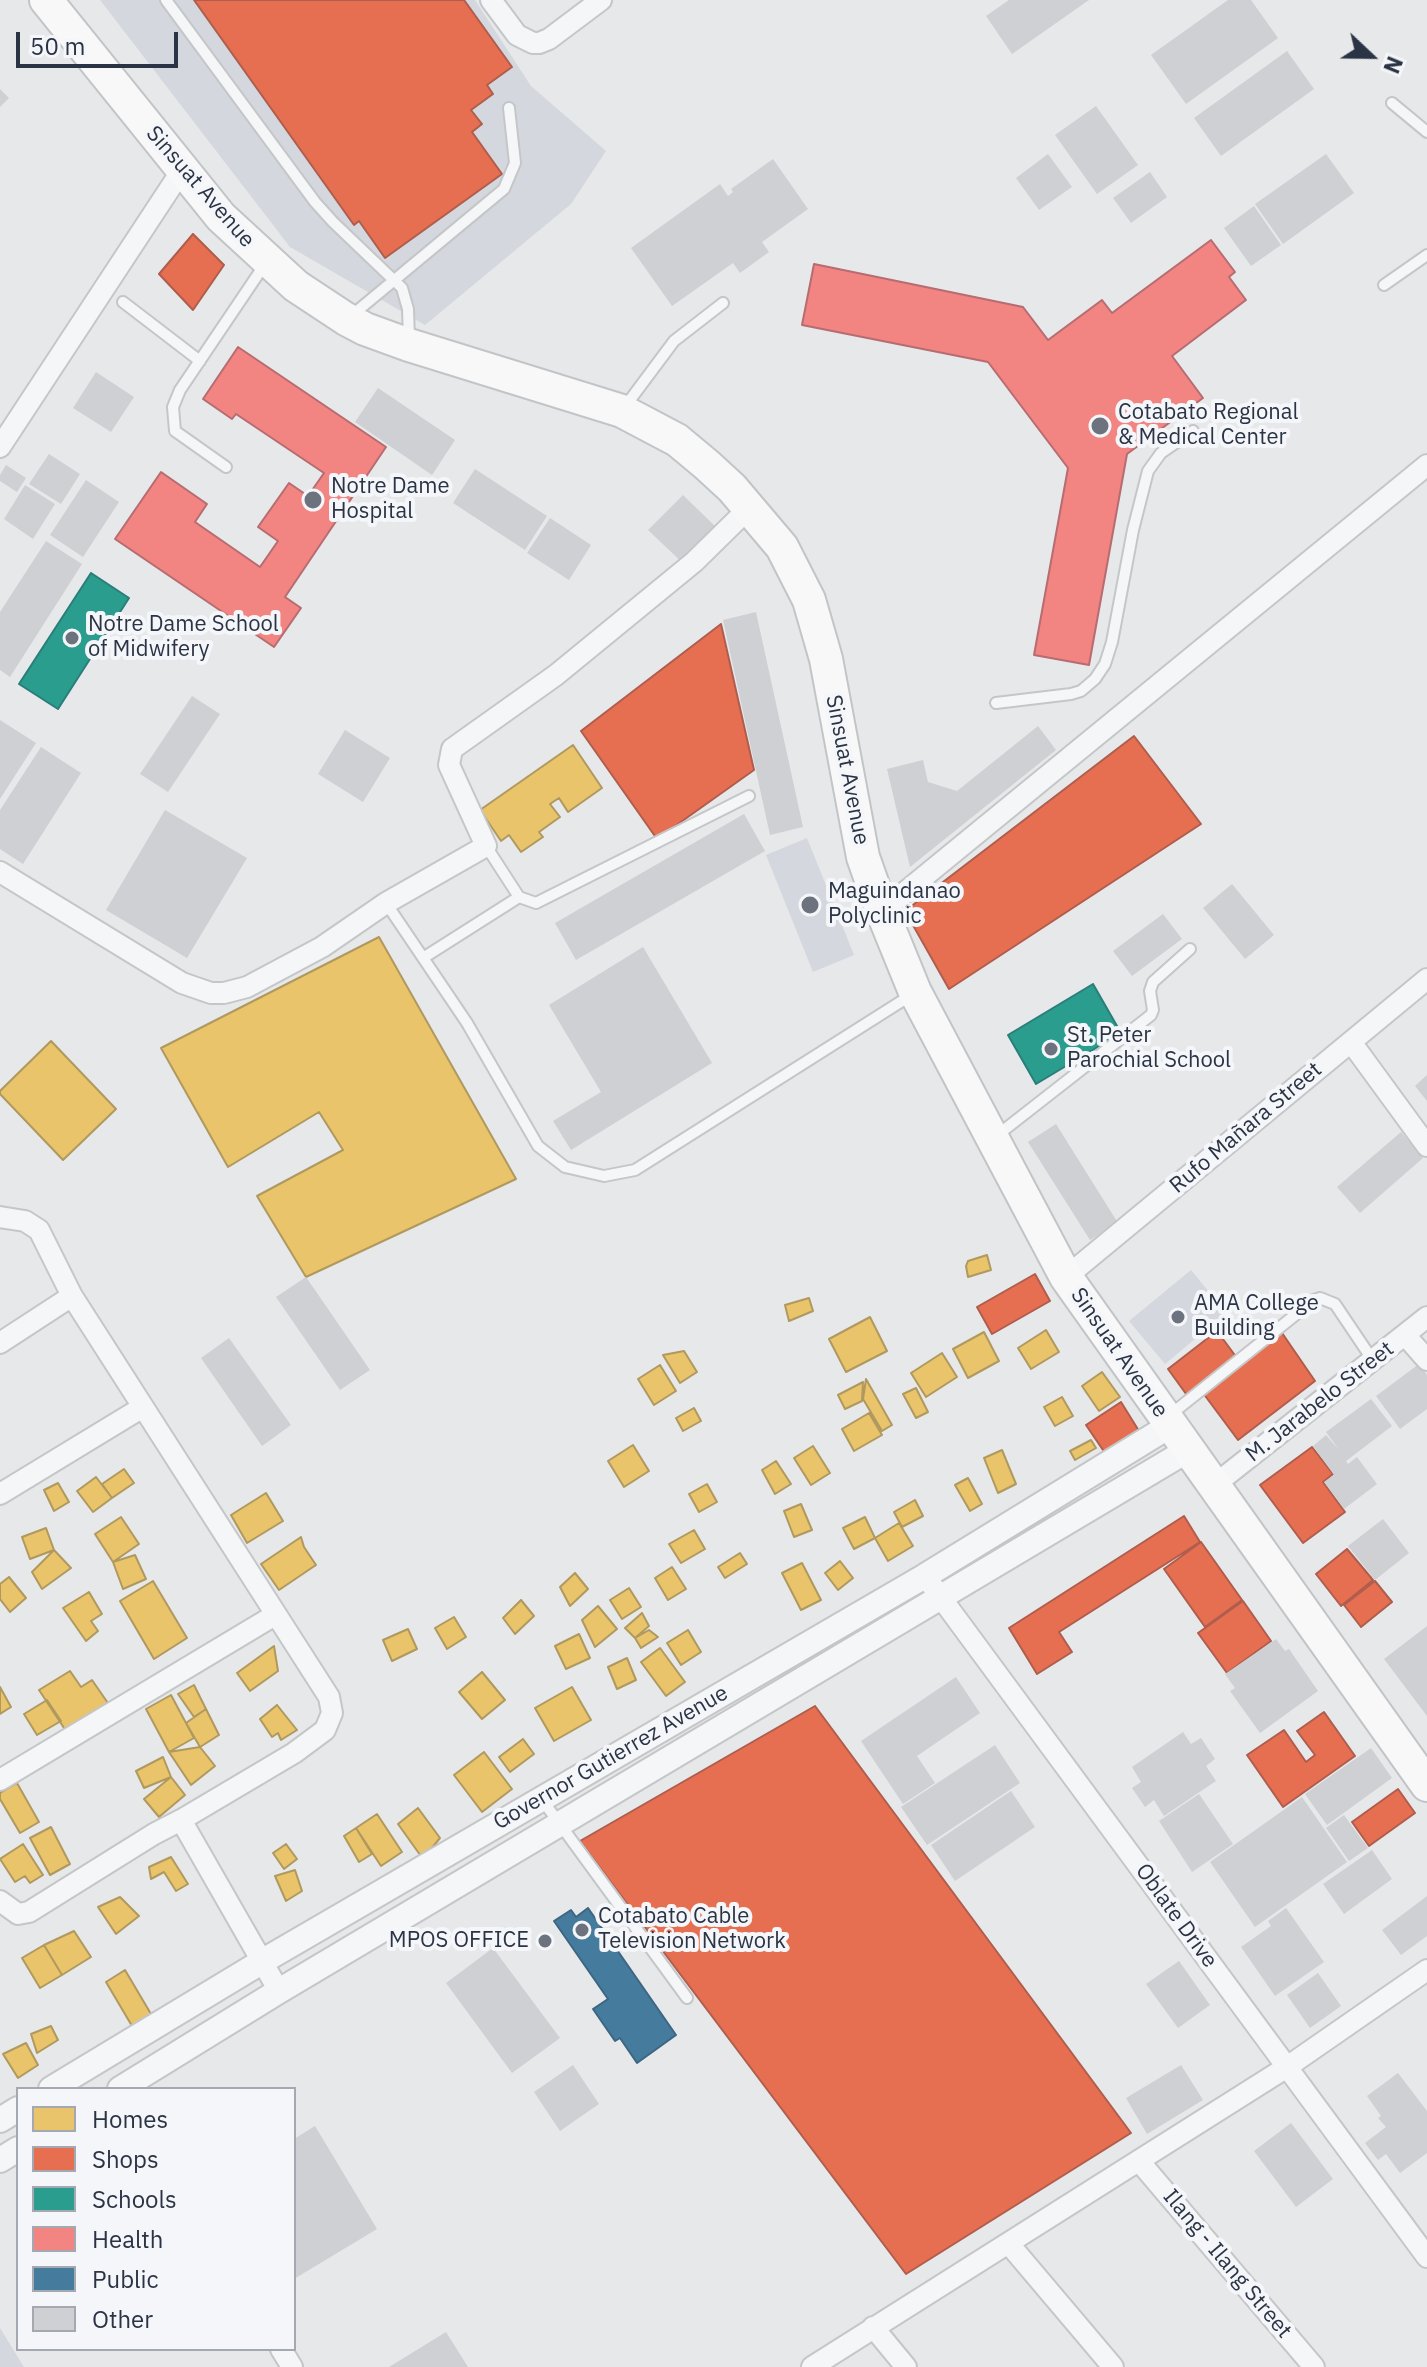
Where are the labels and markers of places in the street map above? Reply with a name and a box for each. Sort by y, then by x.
place label: Cotabato Regional & Medical Center [1118,400,1299,452]
marker: Cotabato Regional & Medical Center [1089,415,1111,437]
place label: Notre Dame Hospital [331,474,450,526]
marker: Notre Dame Hospital [302,489,324,511]
place label: Notre Dame School of Midwifery [88,612,279,664]
marker: Notre Dame School of Midwifery [63,629,81,647]
place label: Maguindanao Polyclinic [828,879,961,930]
marker: Maguindanao Polyclinic [799,894,821,916]
place label: St. Peter Parochial School [1067,1023,1231,1074]
marker: St. Peter Parochial School [1042,1040,1060,1058]
place label: AMA College Building [1194,1291,1319,1342]
marker: AMA College Building [1169,1308,1187,1326]
place label: Cotabato Cable Television Network [598,1904,786,1956]
marker: Cotabato Cable Television Network [573,1921,591,1939]
place label: MPOS OFFICE [389,1928,529,1954]
marker: MPOS OFFICE [536,1932,554,1950]

